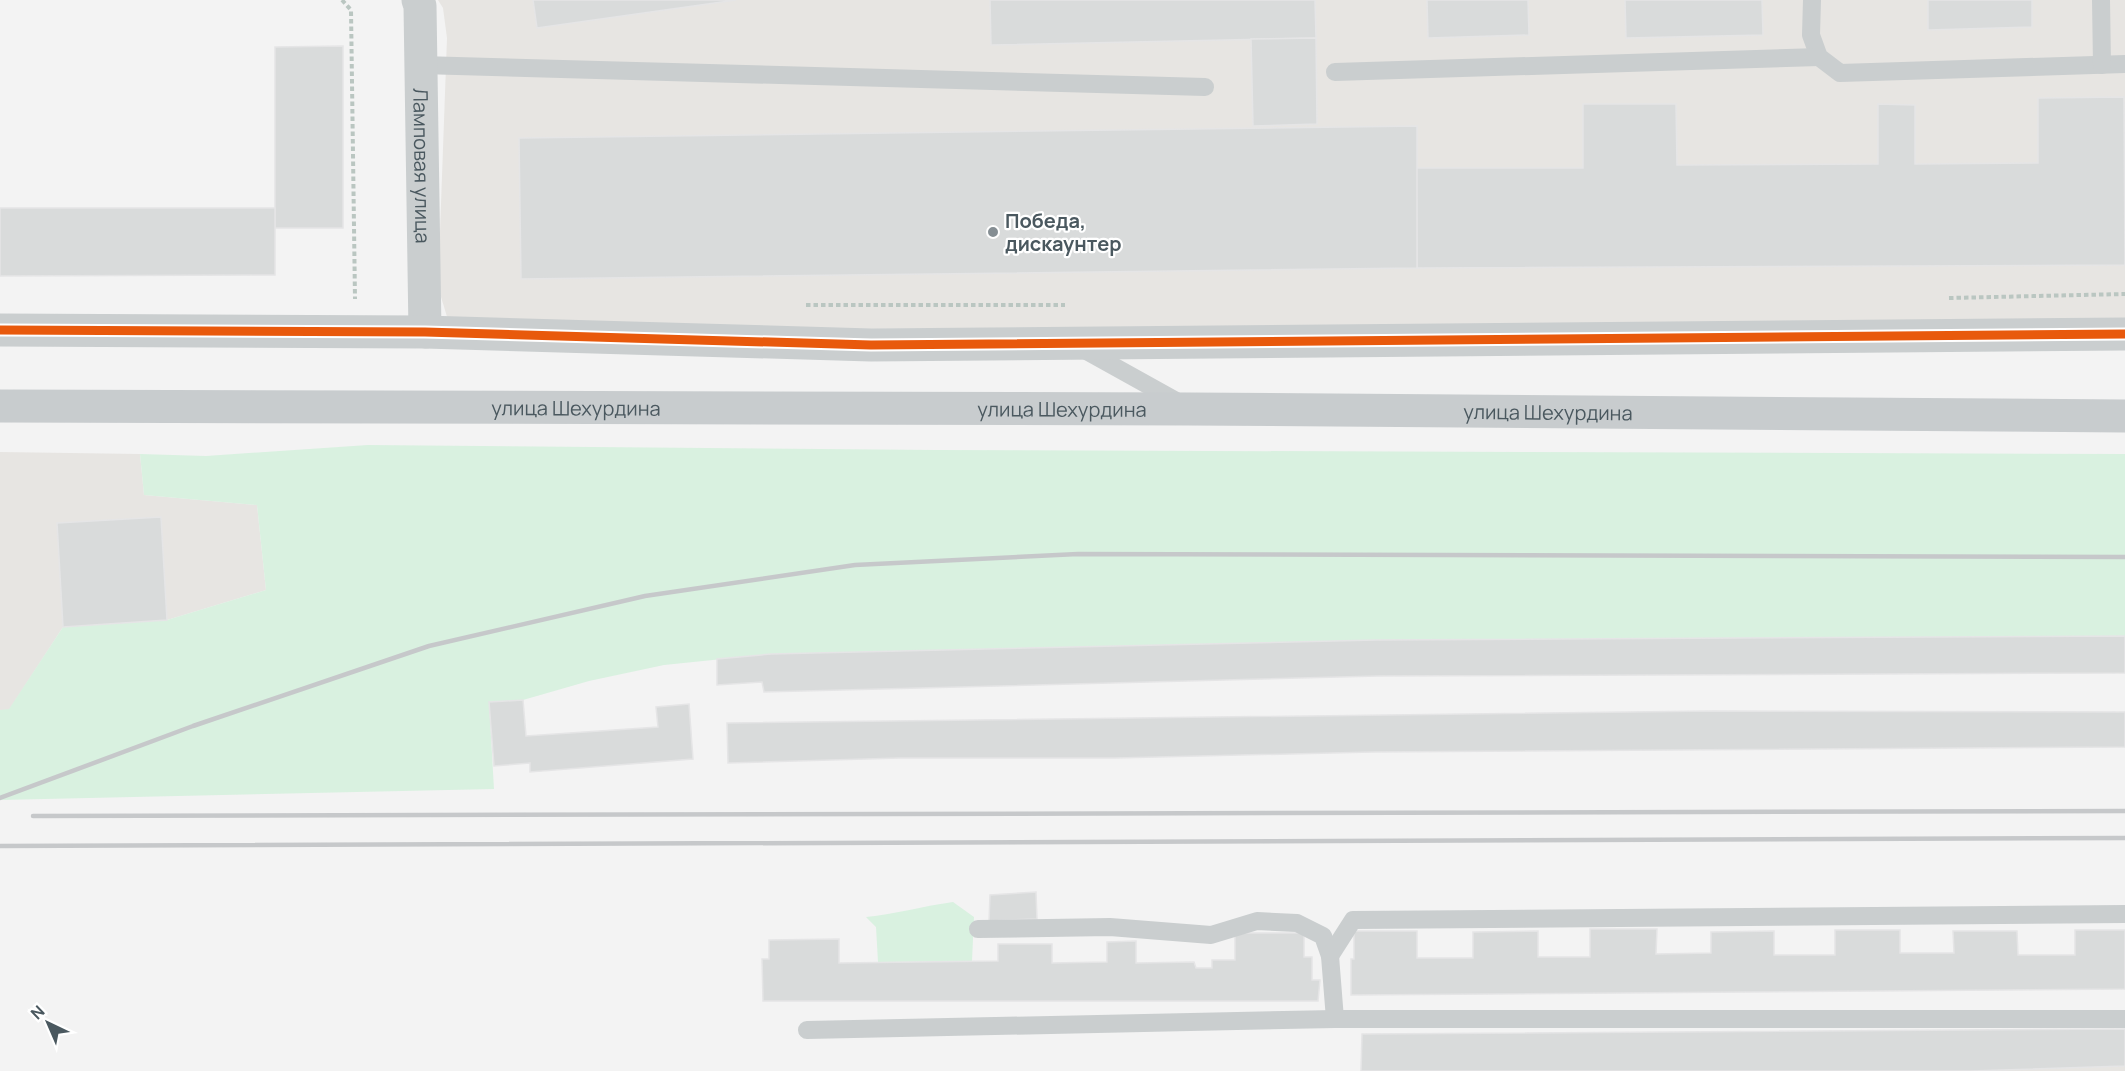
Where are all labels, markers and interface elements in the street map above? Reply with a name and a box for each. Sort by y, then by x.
street label: Ламповая улица [408,88,437,244]
place label: Победа, дискаунтер [1005,207,1122,257]
marker: Победа, дискаунтер [986,225,1000,239]
street label: улица Шехурдина [491,394,661,421]
street label: улица Шехурдина [977,395,1147,422]
street label: улица Шехурдина [1463,398,1633,426]
north arrow [18,993,78,1053]
text: N [26,1000,49,1024]

